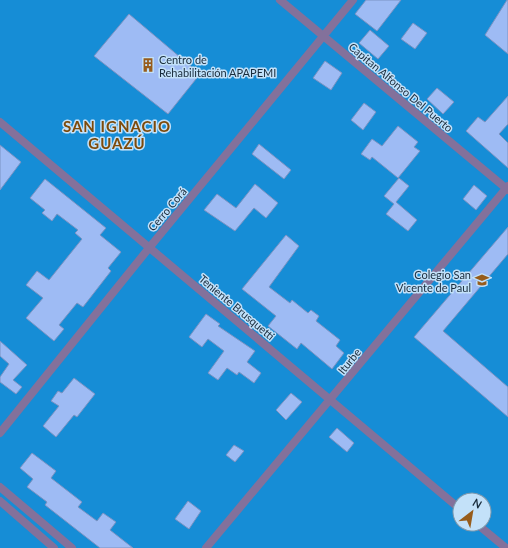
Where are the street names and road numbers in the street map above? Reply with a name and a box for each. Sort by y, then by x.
street label: Capitan Alfonso Del Puerto [346,40,456,134]
street label: Cerro Corá [145,185,189,233]
street label: Teniente Brusquetti [197,272,277,342]
street label: Iturbe [335,346,363,376]

